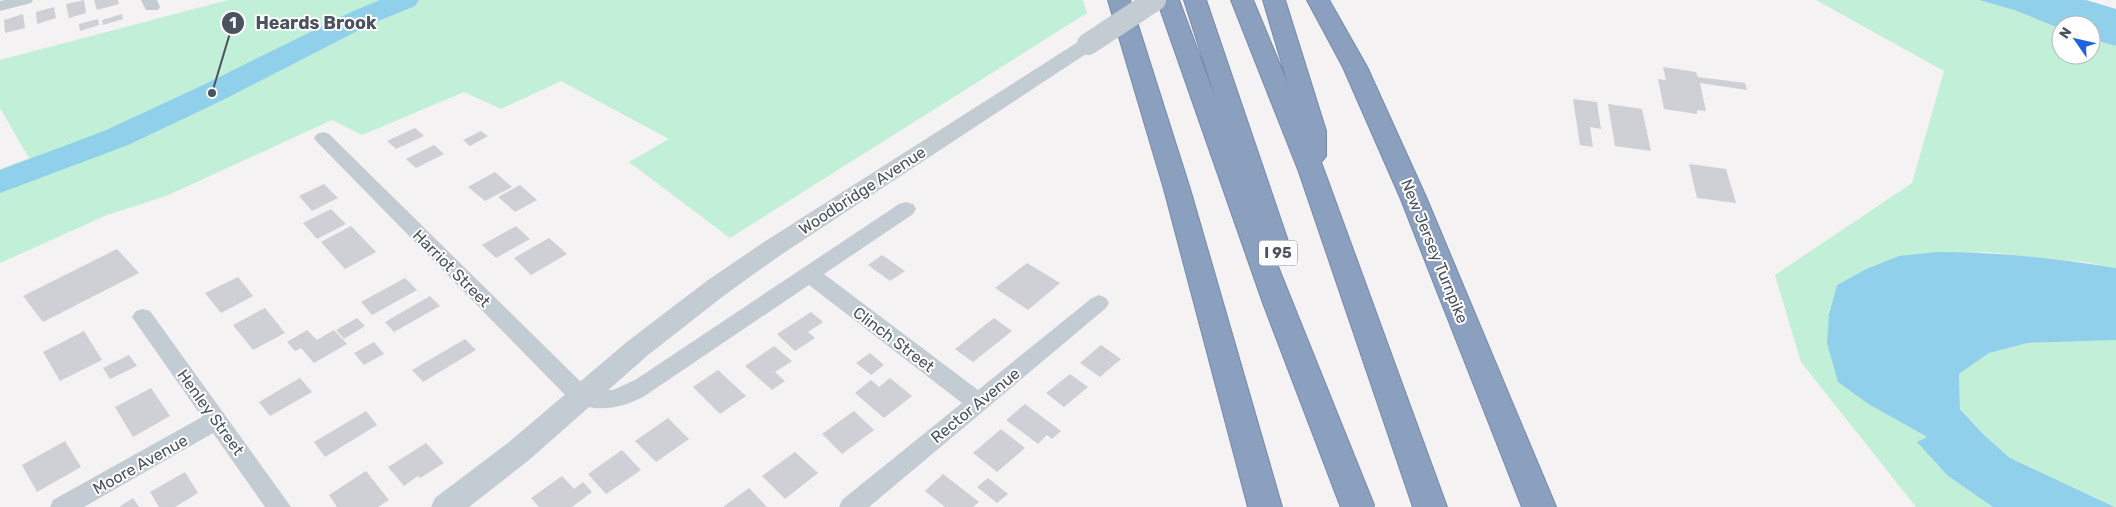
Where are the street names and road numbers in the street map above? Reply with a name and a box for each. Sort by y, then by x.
street label: Woodbridge Avenue [795,142,929,239]
street label: New Jersey Turnpike [1397,176,1472,326]
street label: Harriot Street [409,226,494,311]
road number: I 95 [1259,240,1297,266]
street label: Clinch Street [849,303,938,376]
street label: Rector Avenue [927,364,1024,447]
street label: Henley Street [173,366,248,459]
street label: Moore Avenue [90,431,191,498]

